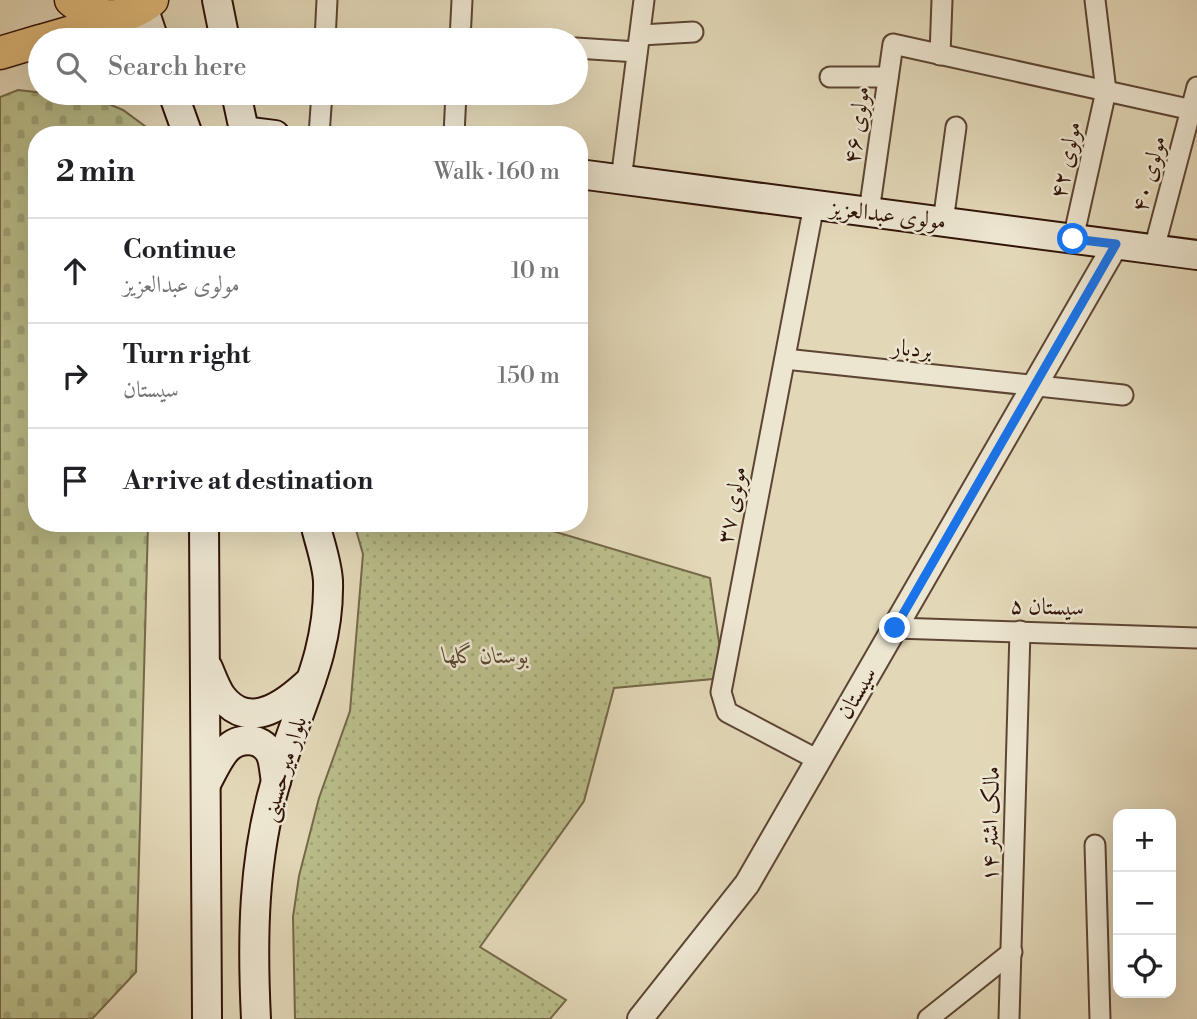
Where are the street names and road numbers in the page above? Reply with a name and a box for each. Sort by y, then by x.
street label: مولوی ۴۶ [838,84,876,166]
street label: مولوی ۴۲ [1044,119,1088,201]
street label: مولوی ۴۰ [1125,133,1173,215]
street label: مولوی عبدالعزیز [826,194,948,236]
street label: بردبار [889,333,933,365]
street label: مولوی ۳۷ [711,464,753,546]
street label: سیستان ۵ [1010,592,1084,622]
street label: سیستان [831,662,883,724]
street label: بلوار میرحسینی [255,713,314,825]
street label: مالک اشتر ۱۴ [976,766,1006,882]

